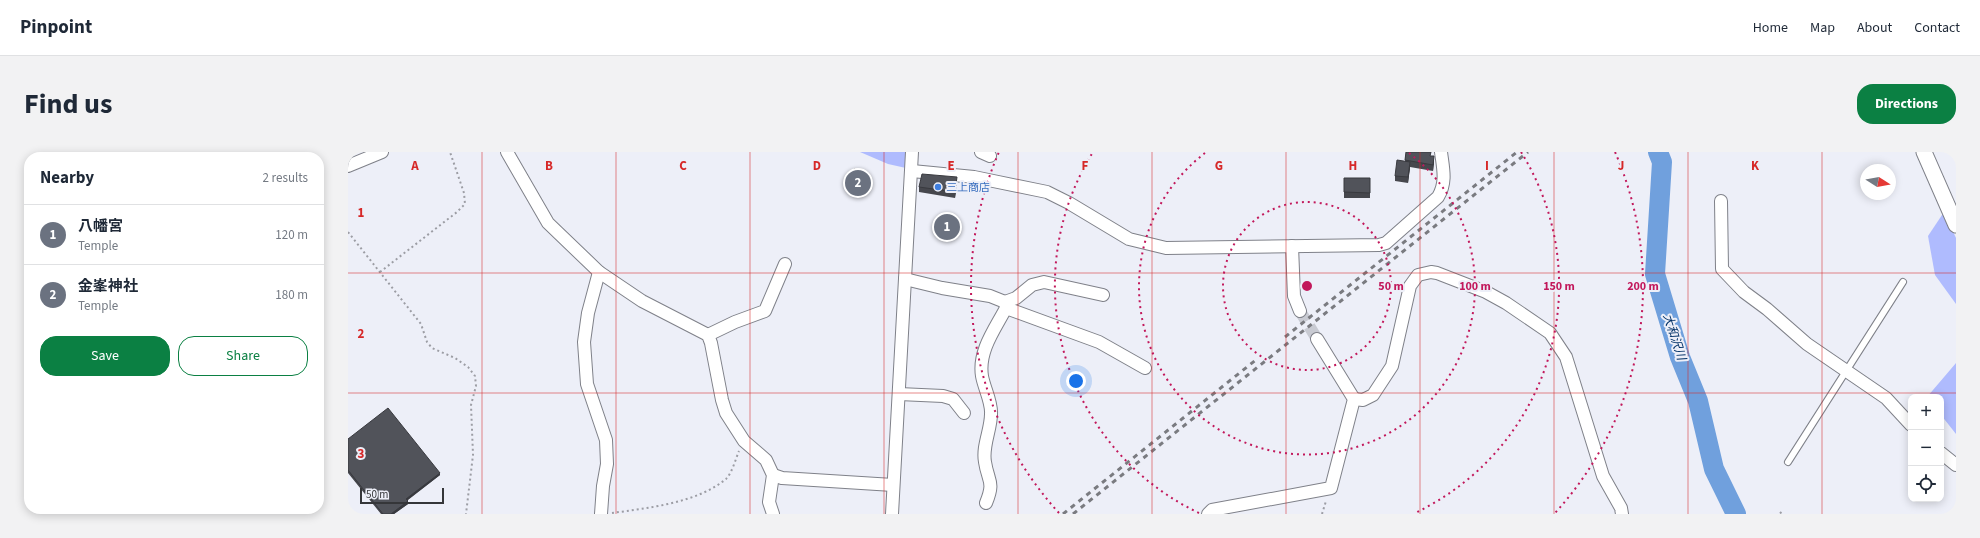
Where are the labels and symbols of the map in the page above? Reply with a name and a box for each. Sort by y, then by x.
text: A [410,157,419,175]
text: B [545,157,553,175]
text: C [679,157,687,175]
text: D [813,157,821,175]
text: E [947,157,955,175]
text: F [1082,157,1089,175]
text: G [1215,157,1223,175]
text: H [1349,157,1357,175]
text: I [1485,157,1489,175]
text: J [1618,157,1624,175]
text: K [1751,157,1760,175]
north arrow [1860,164,1896,200]
pin: 2 [845,168,871,198]
place label: 三上商店 [946,180,990,195]
marker: 三上商店 [933,182,943,192]
text: 1 [358,204,365,222]
pin: 1 [934,212,960,242]
text: 50 m [1378,278,1404,295]
text: 100 m [1459,278,1491,295]
text: 150 m [1543,278,1575,295]
text: 200 m [1627,278,1659,295]
centre of rings [1300,279,1314,293]
water label: 大和沢川 [1658,312,1690,364]
text: 2 [358,325,365,343]
your location [1066,371,1086,391]
text: 3 [358,445,365,463]
scale bar [360,486,444,505]

